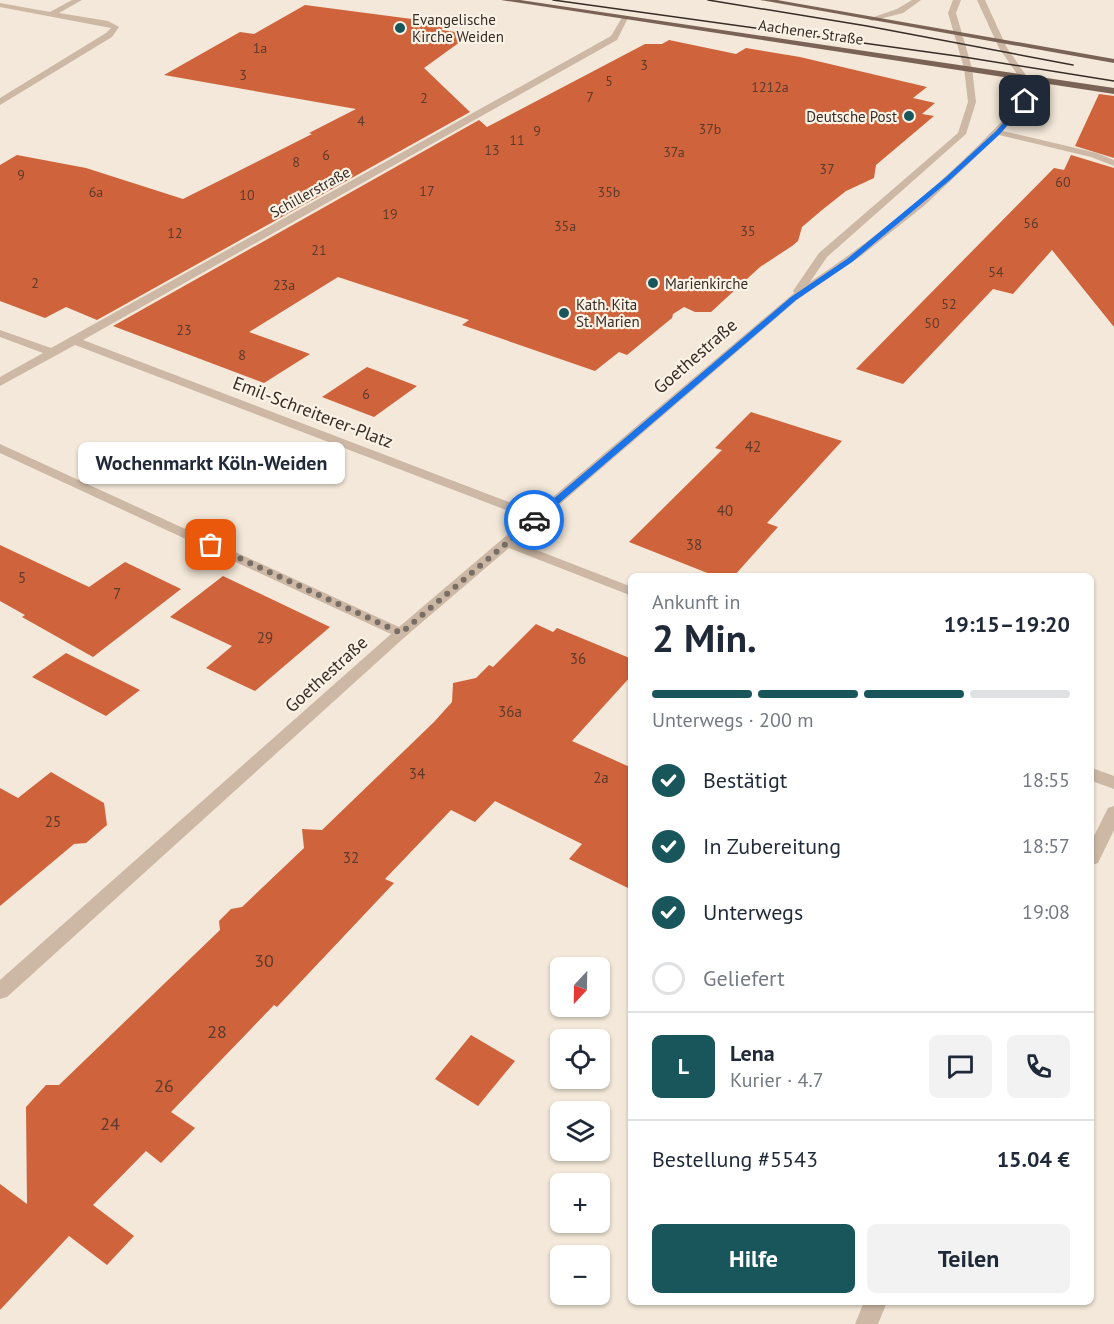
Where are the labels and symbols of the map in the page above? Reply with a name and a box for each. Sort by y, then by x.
place label: Evangelische Kirche Weiden [412,10,504,46]
street label: Aachener Straße [757,15,865,49]
marker: Evangelische Kirche Weiden [393,21,407,35]
house number: 1a [253,39,267,57]
house number: 3 [640,56,648,74]
house number: 3 [239,66,247,84]
house number: 5 [605,72,613,90]
pin [999,75,1050,126]
house number: 1212a [751,78,789,96]
house number: 7 [586,88,594,106]
house number: 2 [420,89,428,107]
place label: Deutsche Post [806,107,897,126]
marker: Deutsche Post [902,109,916,123]
house number: 4 [357,112,365,130]
house number: 37b [699,120,721,138]
house number: 9 [533,122,541,140]
house number: 11 [509,131,525,149]
house number: 13 [484,141,500,159]
house number: 37a [663,143,685,161]
house number: 6 [322,146,330,164]
house number: 8 [292,153,300,171]
house number: 37 [819,160,835,178]
street label: Schillerstraße [267,162,353,222]
house number: 9 [17,166,25,184]
house number: 60 [1055,173,1071,191]
house number: 17 [419,182,435,200]
house number: 6a [89,183,103,201]
house number: 35b [598,183,620,201]
house number: 10 [239,186,255,204]
house number: 19 [382,205,398,223]
house number: 56 [1023,214,1039,232]
house number: 35a [554,217,576,235]
house number: 35 [740,222,756,240]
house number: 12 [167,224,183,242]
house number: 21 [311,241,327,259]
house number: 54 [988,263,1004,281]
house number: 2 [31,274,39,292]
place label: Marienkirche [665,274,748,293]
house number: 23a [273,276,295,294]
marker: Marienkirche [646,276,660,290]
place label: Kath. Kita St. Marien [576,295,640,331]
house number: 52 [941,295,957,313]
marker: Kath. Kita St. Marien [557,306,571,320]
street label: Goethestraße [648,313,742,399]
house number: 50 [924,314,940,332]
house number: 23 [176,321,192,339]
house number: 8 [238,346,246,364]
street label: Emil-Schreiterer-Platz [230,371,396,453]
house number: 6 [362,385,370,403]
house number: 42 [745,437,761,456]
callout: Wochenmarkt Köln-Weiden [77,443,344,485]
courier [504,490,564,550]
house number: 40 [717,501,733,520]
pin [185,519,236,570]
house number: 38 [686,535,702,554]
house number: 5 [18,568,26,587]
house number: 7 [113,584,121,603]
house number: 29 [257,628,273,647]
street label: Goethestraße [280,631,372,717]
house number: 36 [570,649,586,668]
house number: 36a [498,702,522,721]
house number: 34 [409,764,425,783]
house number: 2a [593,768,609,787]
house number: 25 [45,812,61,831]
house number: 32 [343,848,359,867]
house number: 30 [254,949,274,972]
north arrow [550,957,610,1017]
house number: 28 [207,1020,227,1043]
house number: 26 [154,1074,174,1097]
house number: 24 [100,1112,120,1135]

